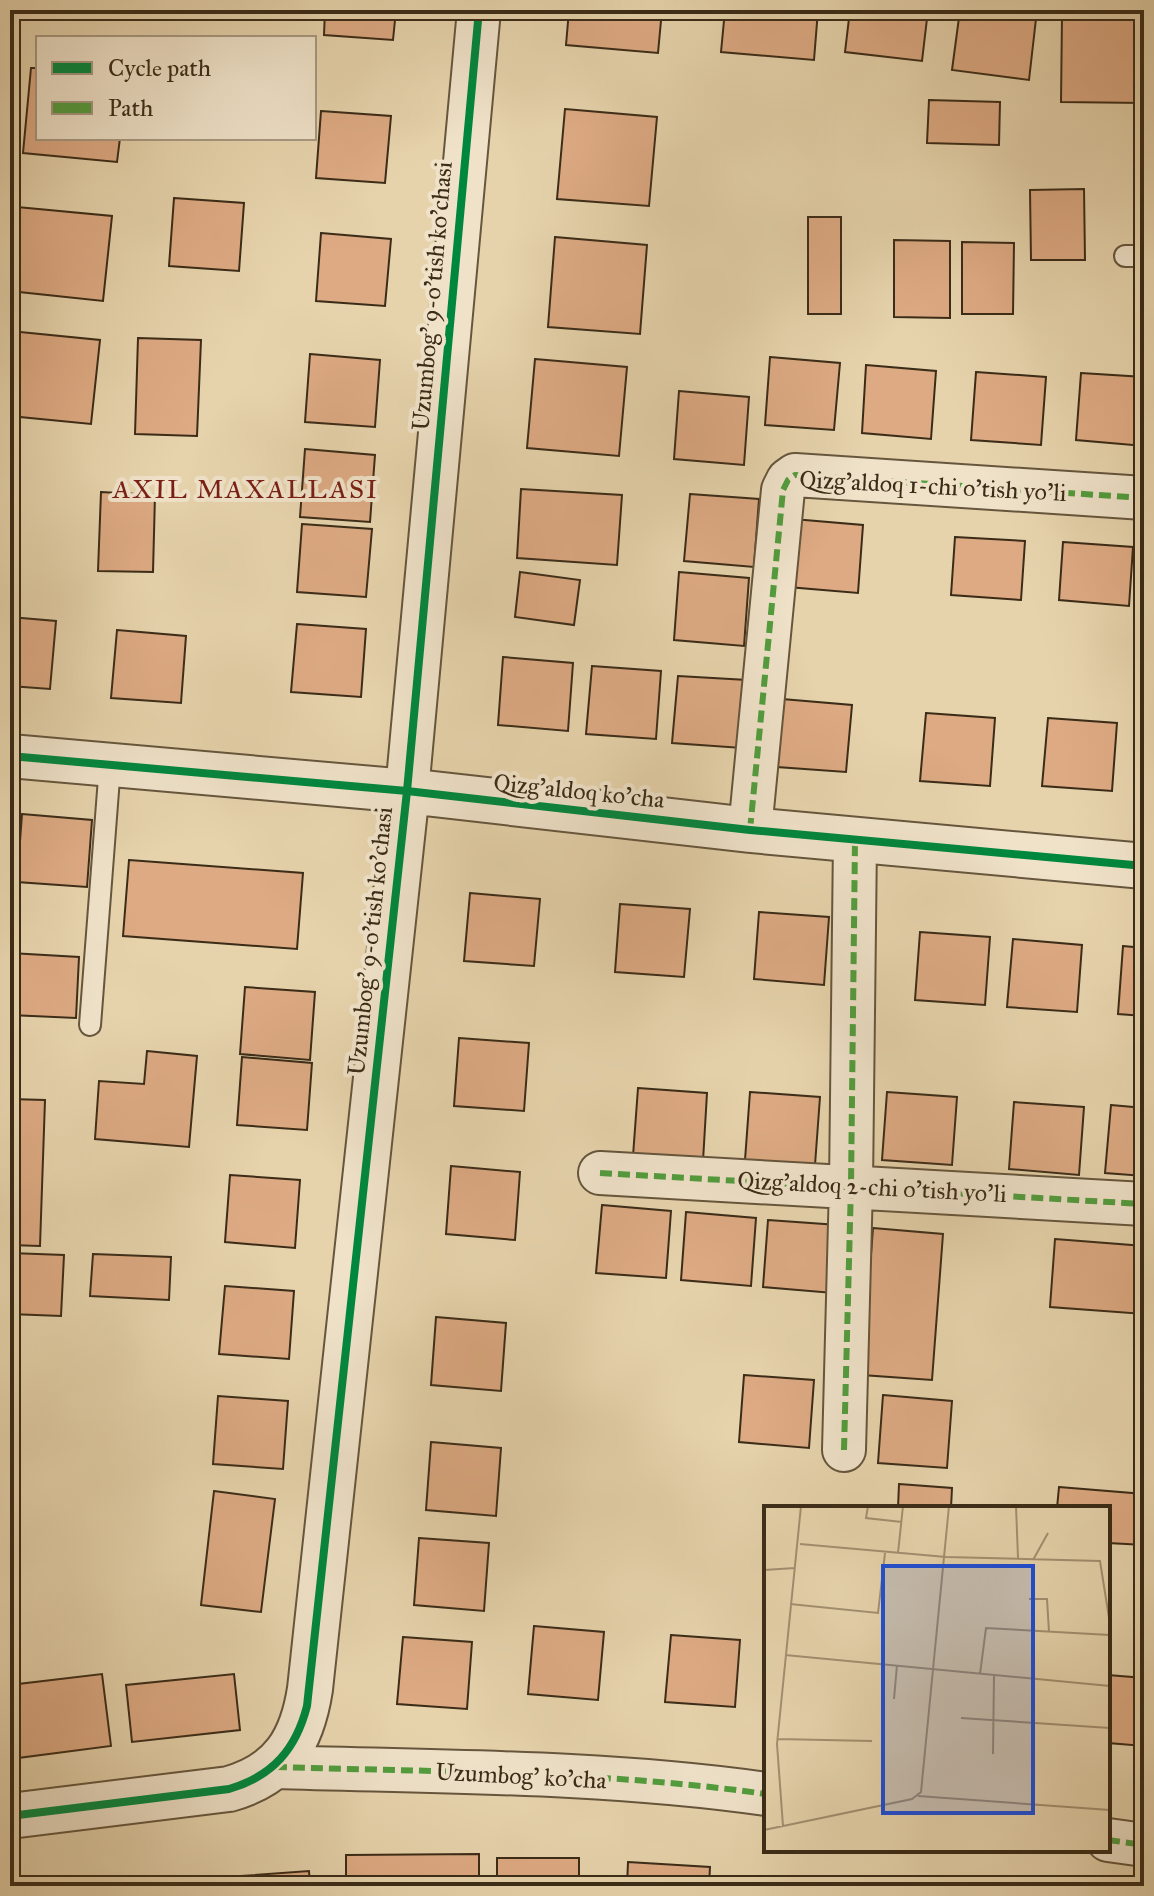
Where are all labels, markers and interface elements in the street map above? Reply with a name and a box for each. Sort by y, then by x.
legend [36,36,316,140]
text: Cycle path [108,53,211,83]
text: Path [108,93,153,123]
street label: Uzumbog' 9-o'tish ko'chasi [405,160,459,432]
street label: Qizg'aldoq 1-chi o'tish yo'li [799,464,1068,508]
district label: AXIL MAXALLASI [112,473,379,505]
street label: Qizg'aldoq ko'cha [492,767,667,815]
street label: Uzumbog' 9-o'tish ko'chasi [341,805,399,1077]
street label: Qizg'aldoq 2-chi o'tish yo'li [737,1165,1008,1209]
inset map [764,1506,1110,1852]
street label: Uzumbog' ko'cha [435,1757,608,1796]

